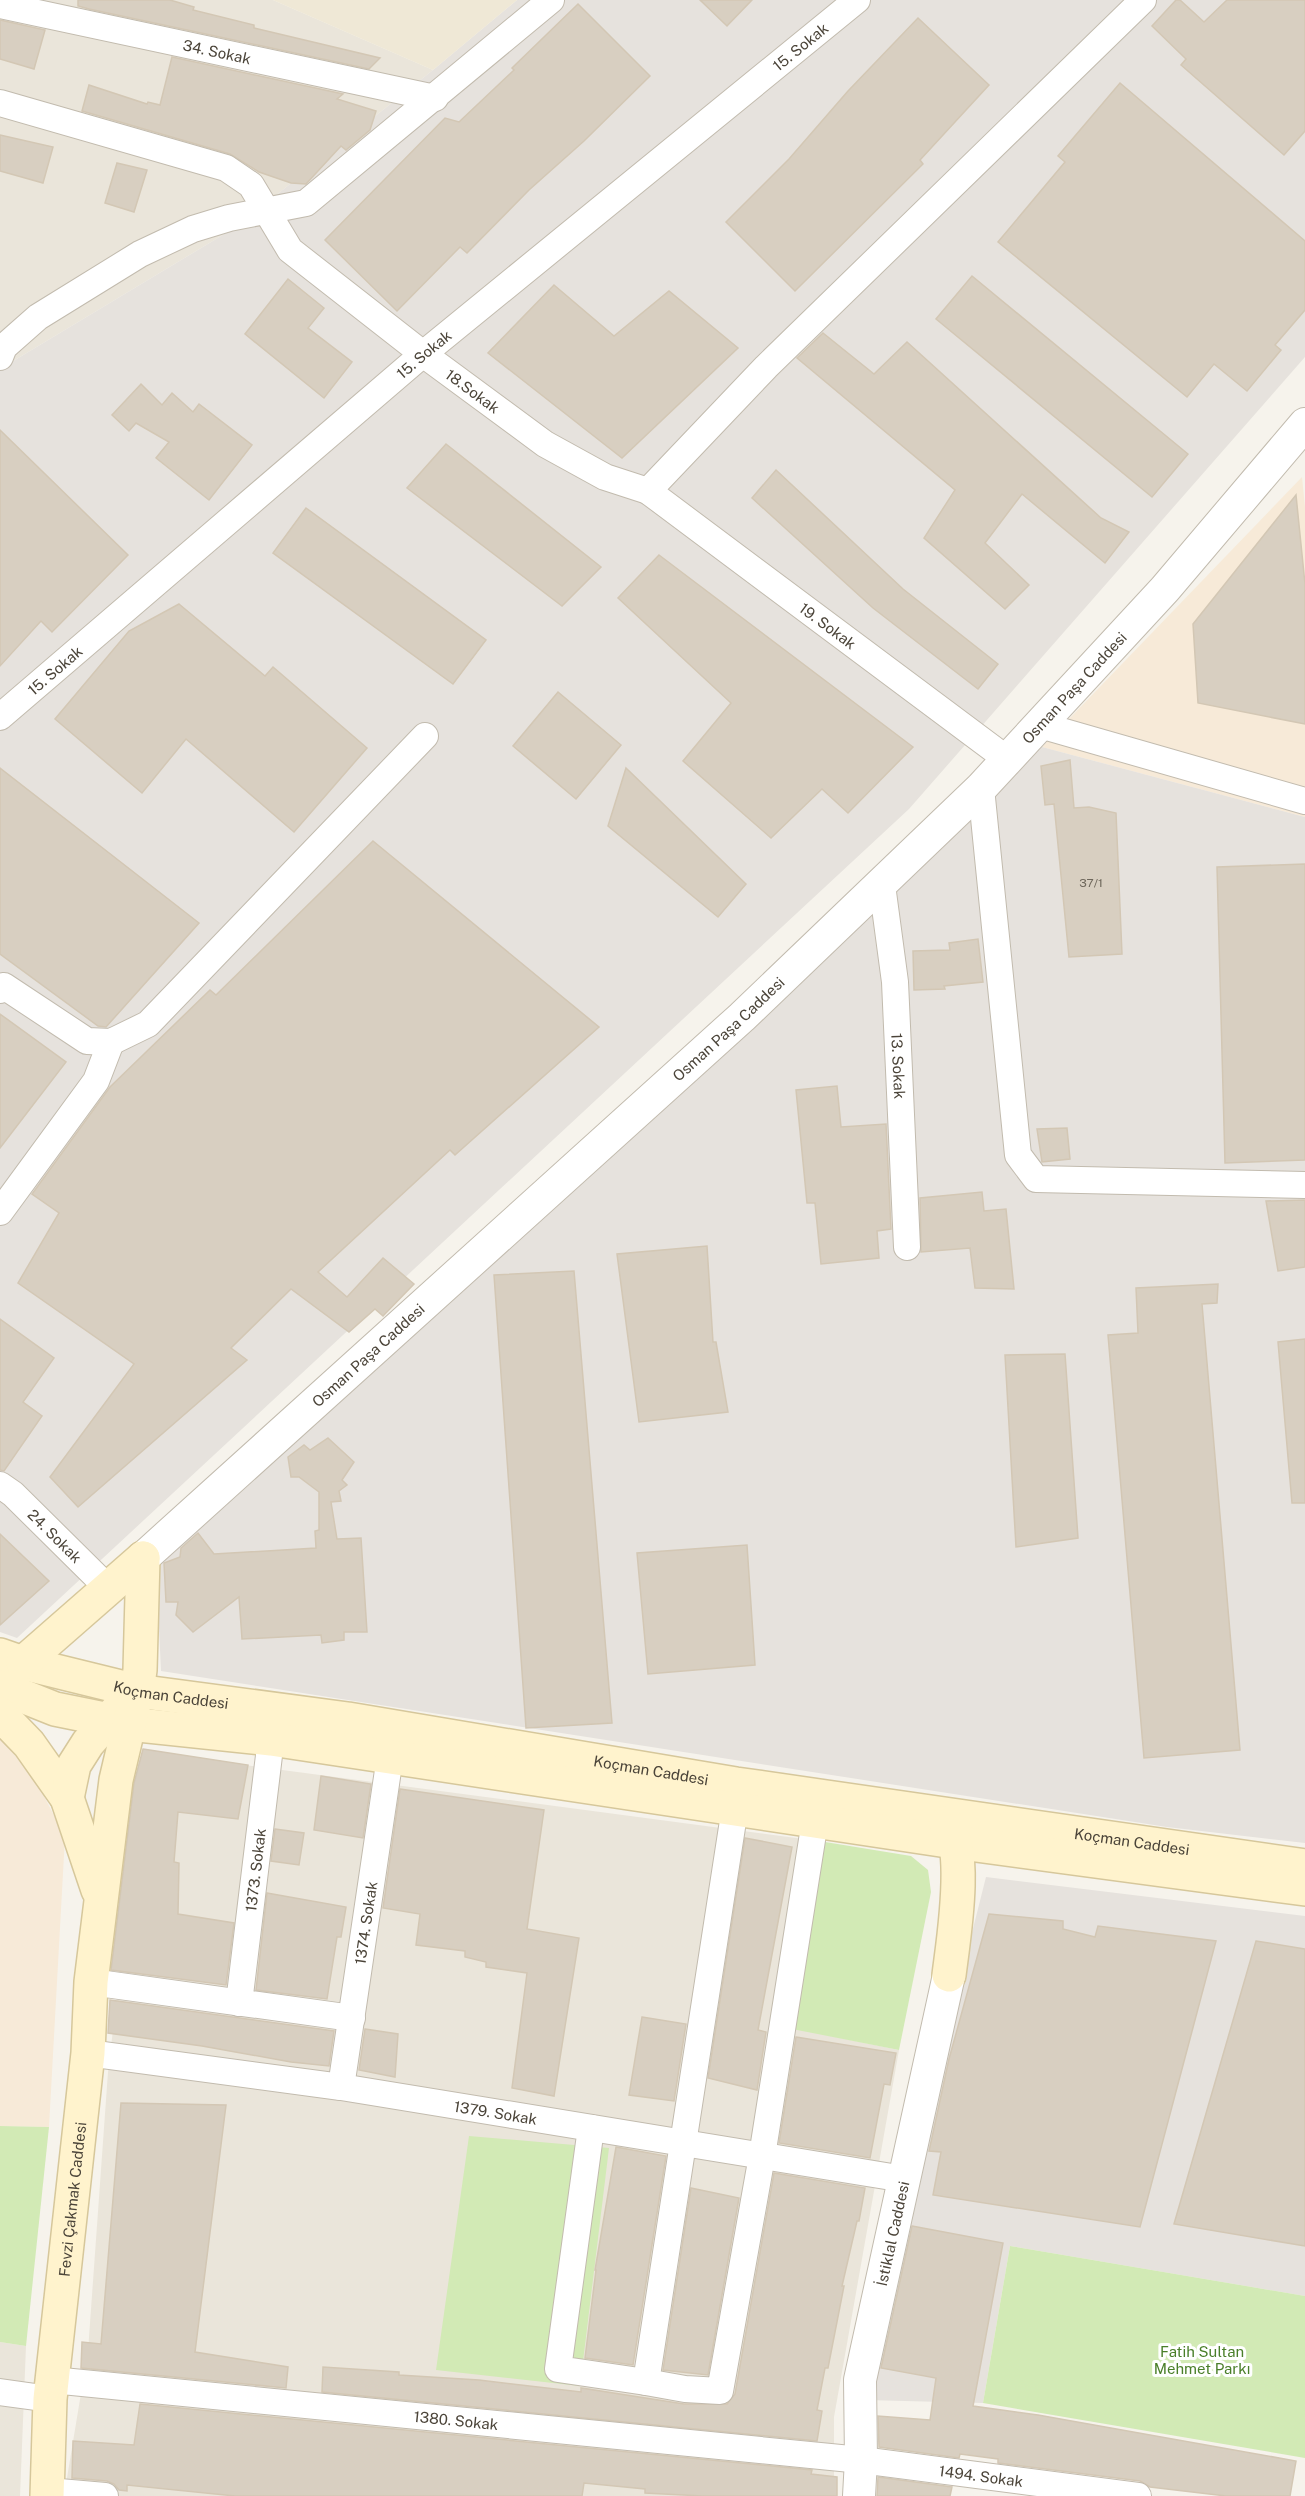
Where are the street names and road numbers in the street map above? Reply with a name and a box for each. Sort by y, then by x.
street label: 15. Sokak [769,19,831,74]
street label: 34. Sokak [181,36,253,67]
street label: 15. Sokak [393,326,454,382]
street label: 18.Sokak [443,365,503,416]
street label: 19. Sokak [796,599,859,652]
street label: Osman Paşa Caddesi [1018,628,1130,747]
street label: 15. Sokak [24,642,85,698]
street label: Osman Paşa Caddesi [669,973,787,1084]
street label: 13. Sokak [889,1033,909,1099]
street label: Osman Paşa Caddesi [308,1300,428,1410]
street label: 24. Sokak [25,1505,86,1566]
street label: Koçman Caddesi [112,1677,230,1712]
street label: Koçman Caddesi [592,1752,710,1788]
street label: Koçman Caddesi [1073,1824,1191,1858]
street label: 1373. Sokak [242,1827,269,1913]
street label: 1374. Sokak [351,1880,380,1966]
street label: 1379. Sokak [453,2097,538,2127]
street label: Fevzi Çakmak Caddesi [55,2121,89,2278]
street label: İstiklal Caddesi [871,2180,912,2288]
street label: 1380. Sokak [413,2407,499,2433]
street label: 1494. Sokak [938,2462,1024,2489]

